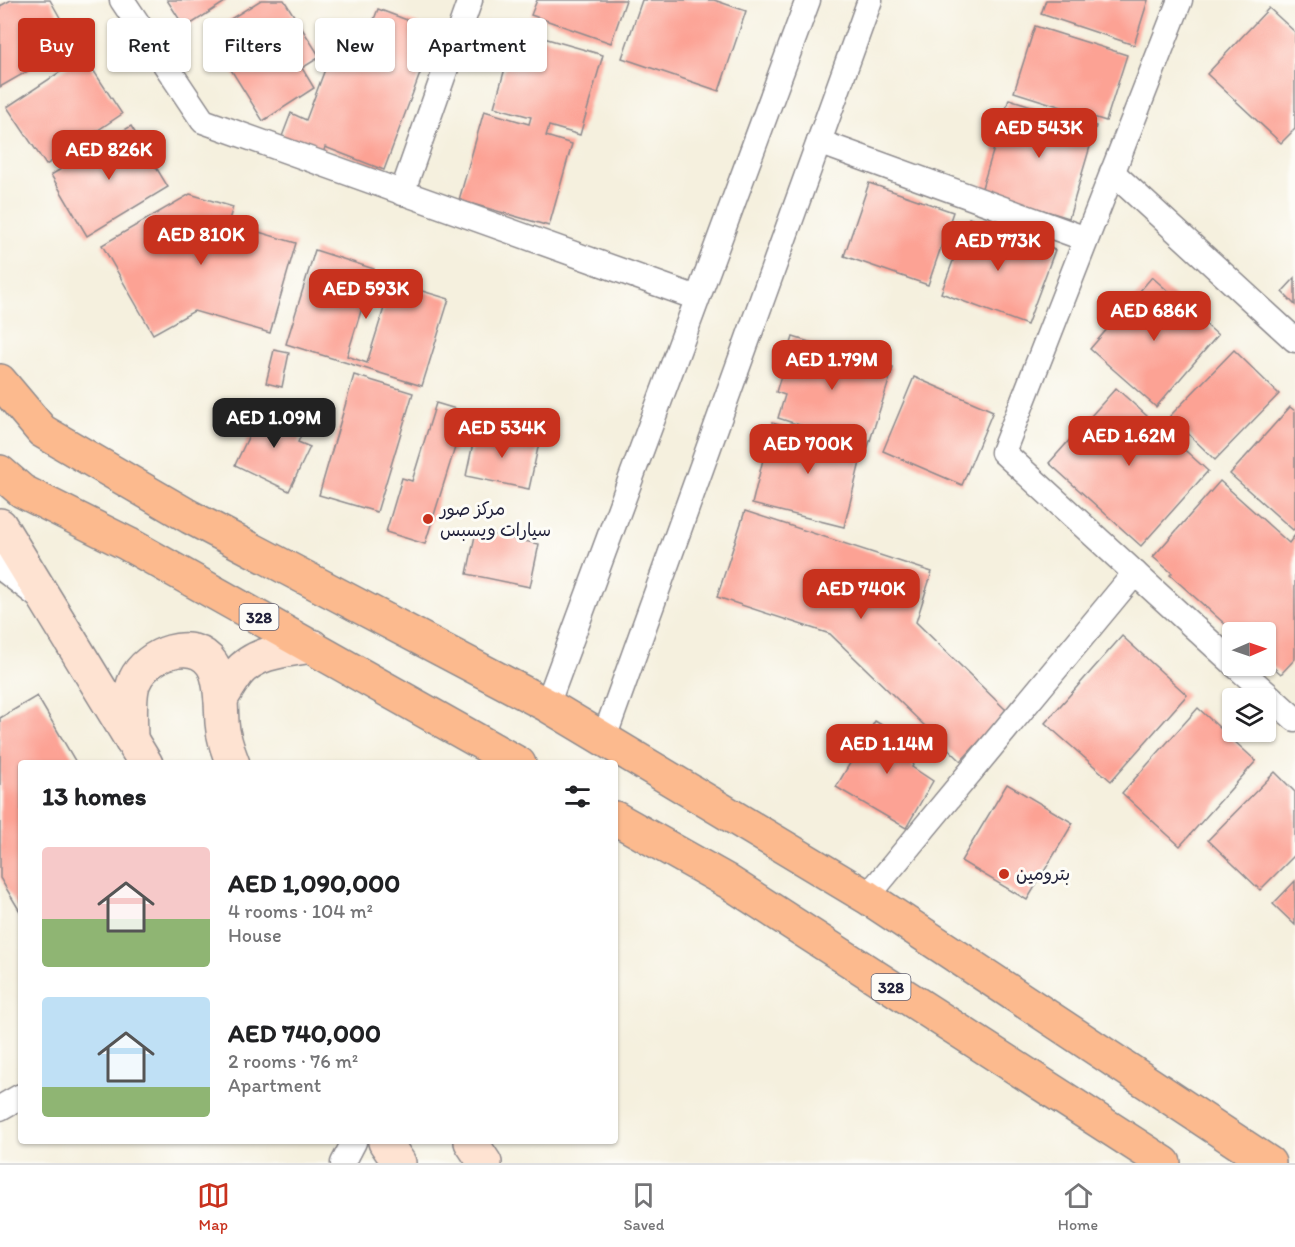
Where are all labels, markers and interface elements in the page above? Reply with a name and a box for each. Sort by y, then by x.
chip: Buy [18,18,95,72]
chip: Rent [107,18,191,72]
chip: Filters [203,18,303,72]
chip: New [315,18,395,72]
chip: Apartment [407,18,547,72]
pin: AED 543K [977,108,1101,159]
text: AED 543K [995,115,1083,139]
pin: AED 826K [47,130,171,181]
text: AED 826K [66,137,152,161]
pin: AED 810K [139,215,263,266]
pin: AED 773K [936,221,1060,272]
text: AED 810K [158,222,244,246]
text: AED 773K [956,228,1041,252]
pin: AED 593K [304,269,428,320]
text: AED 593K [323,276,409,300]
pin: AED 686K [1092,291,1216,342]
text: AED 686K [1111,298,1197,322]
pin: AED 1.79M [763,340,901,391]
text: AED 1.79M [786,347,878,371]
pin: AED 1.09M [205,398,343,449]
text: AED 1.09M [227,405,321,429]
pin: AED 534K [440,408,564,459]
text: AED 534K [458,415,546,439]
pin: AED 1.62M [1060,416,1198,467]
text: AED 1.62M [1082,423,1176,447]
pin: AED 700K [746,424,870,475]
text: AED 700K [764,431,852,455]
place label: مركز صور سيارات ويسبس [438,498,551,541]
marker: مركز صور سيارات ويسبس [421,512,435,526]
pin: AED 740K [799,569,923,620]
text: AED 740K [817,576,905,600]
road number: 328 [240,604,278,630]
north arrow [1222,622,1276,676]
map controls [1222,622,1276,742]
button: layers [1222,688,1276,742]
pin: AED 1.14M [818,724,956,775]
text: AED 1.14M [840,731,934,755]
text: 13 homes [42,780,146,812]
icon: filters [561,780,594,813]
place label: بترومين [1016,863,1070,885]
text: AED 1,090,000 [228,867,400,899]
marker: بترومين [997,867,1011,881]
icon: home [90,871,162,943]
text: 4 rooms · 104 m² [228,899,373,923]
text: House [228,923,282,947]
road number: 328 [872,974,910,1000]
text: AED 740,000 [228,1017,381,1049]
icon: home [90,1021,162,1093]
text: 2 rooms · 76 m² [228,1049,358,1073]
text: Apartment [228,1073,321,1097]
tab: Map [197,1179,230,1234]
tab: Saved [623,1179,664,1234]
tab: Home [1058,1179,1098,1234]

